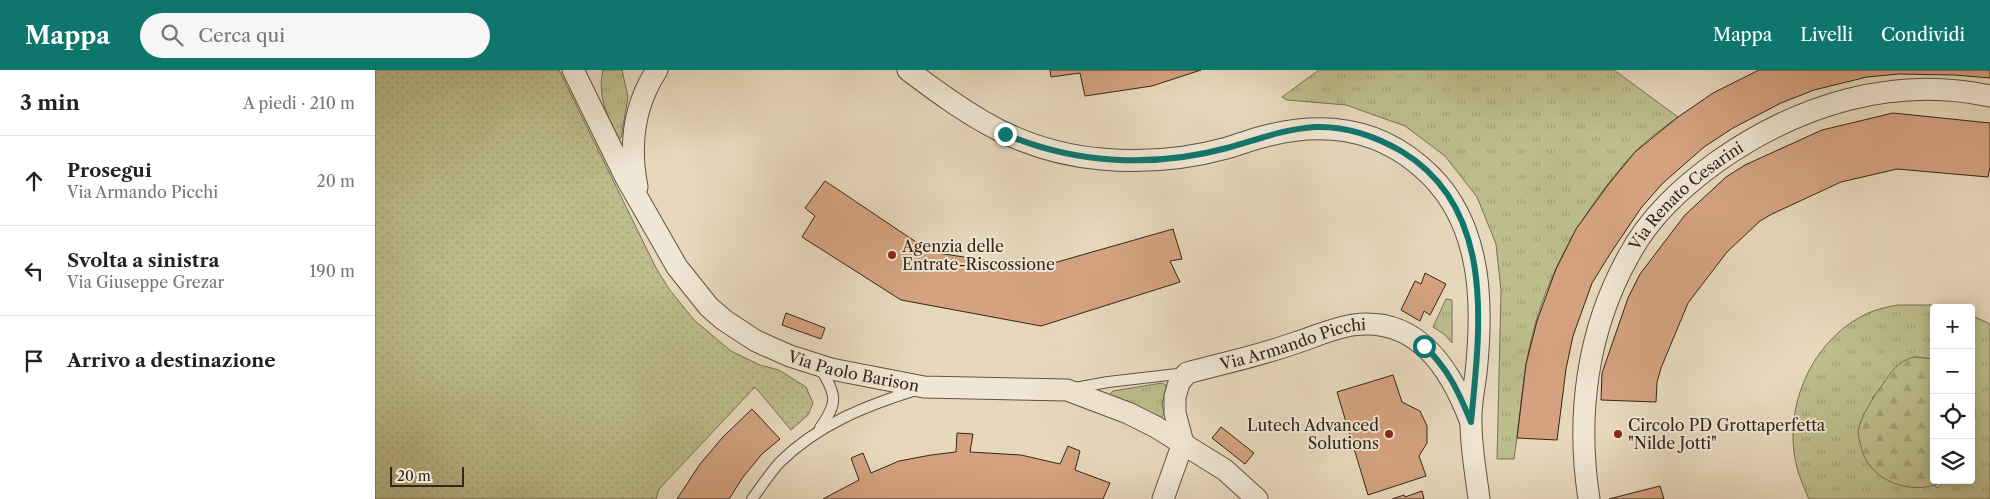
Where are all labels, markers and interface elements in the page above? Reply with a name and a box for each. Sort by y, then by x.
search box [140,13,490,58]
text: Mappa [25,21,110,50]
icon: search [158,21,186,49]
text: Cerca qui [198,24,285,47]
text: Mappa [1713,24,1772,46]
text: Livelli [1800,24,1853,46]
text: Condividi [1881,24,1965,46]
text: 3 min [20,90,80,115]
text: A piedi · 210 m [243,93,355,113]
route end [994,123,1017,146]
street label: Via Renato Cesarini [1624,137,1747,254]
text: Prosegui [67,159,152,182]
icon: ahead [20,167,48,195]
text: 20 m [316,171,355,191]
text: Via Armando Picchi [67,182,218,202]
place label: Agenzia delle Entrate-Riscossione [901,236,1055,274]
text: Svolta a sinistra [67,249,220,272]
marker: Agenzia delle Entrate-Riscossione [886,249,898,261]
icon: left [20,257,48,285]
text: 190 m [310,261,355,281]
text: Via Giuseppe Grezar [67,272,224,292]
map controls [1930,304,1975,484]
button: + [1930,304,1975,349]
street label: Via Armando Picchi [1217,314,1366,374]
route start [1413,335,1436,358]
street label: Via Paolo Barison [784,346,921,396]
icon: arrive [20,347,48,375]
text: Arrivo a destinazione [67,349,276,372]
button: − [1930,349,1975,394]
button: locate [1930,394,1975,439]
place label: Lutech Advanced Solutions [1247,415,1379,453]
place label: Circolo PD Grottaperfetta "Nilde Jotti" [1628,415,1826,453]
marker: Lutech Advanced Solutions [1383,428,1395,440]
marker: Circolo PD Grottaperfetta "Nilde Jotti" [1612,428,1624,440]
button: layers [1930,439,1975,484]
scale bar [390,464,464,487]
text: 20 m [397,467,431,485]

